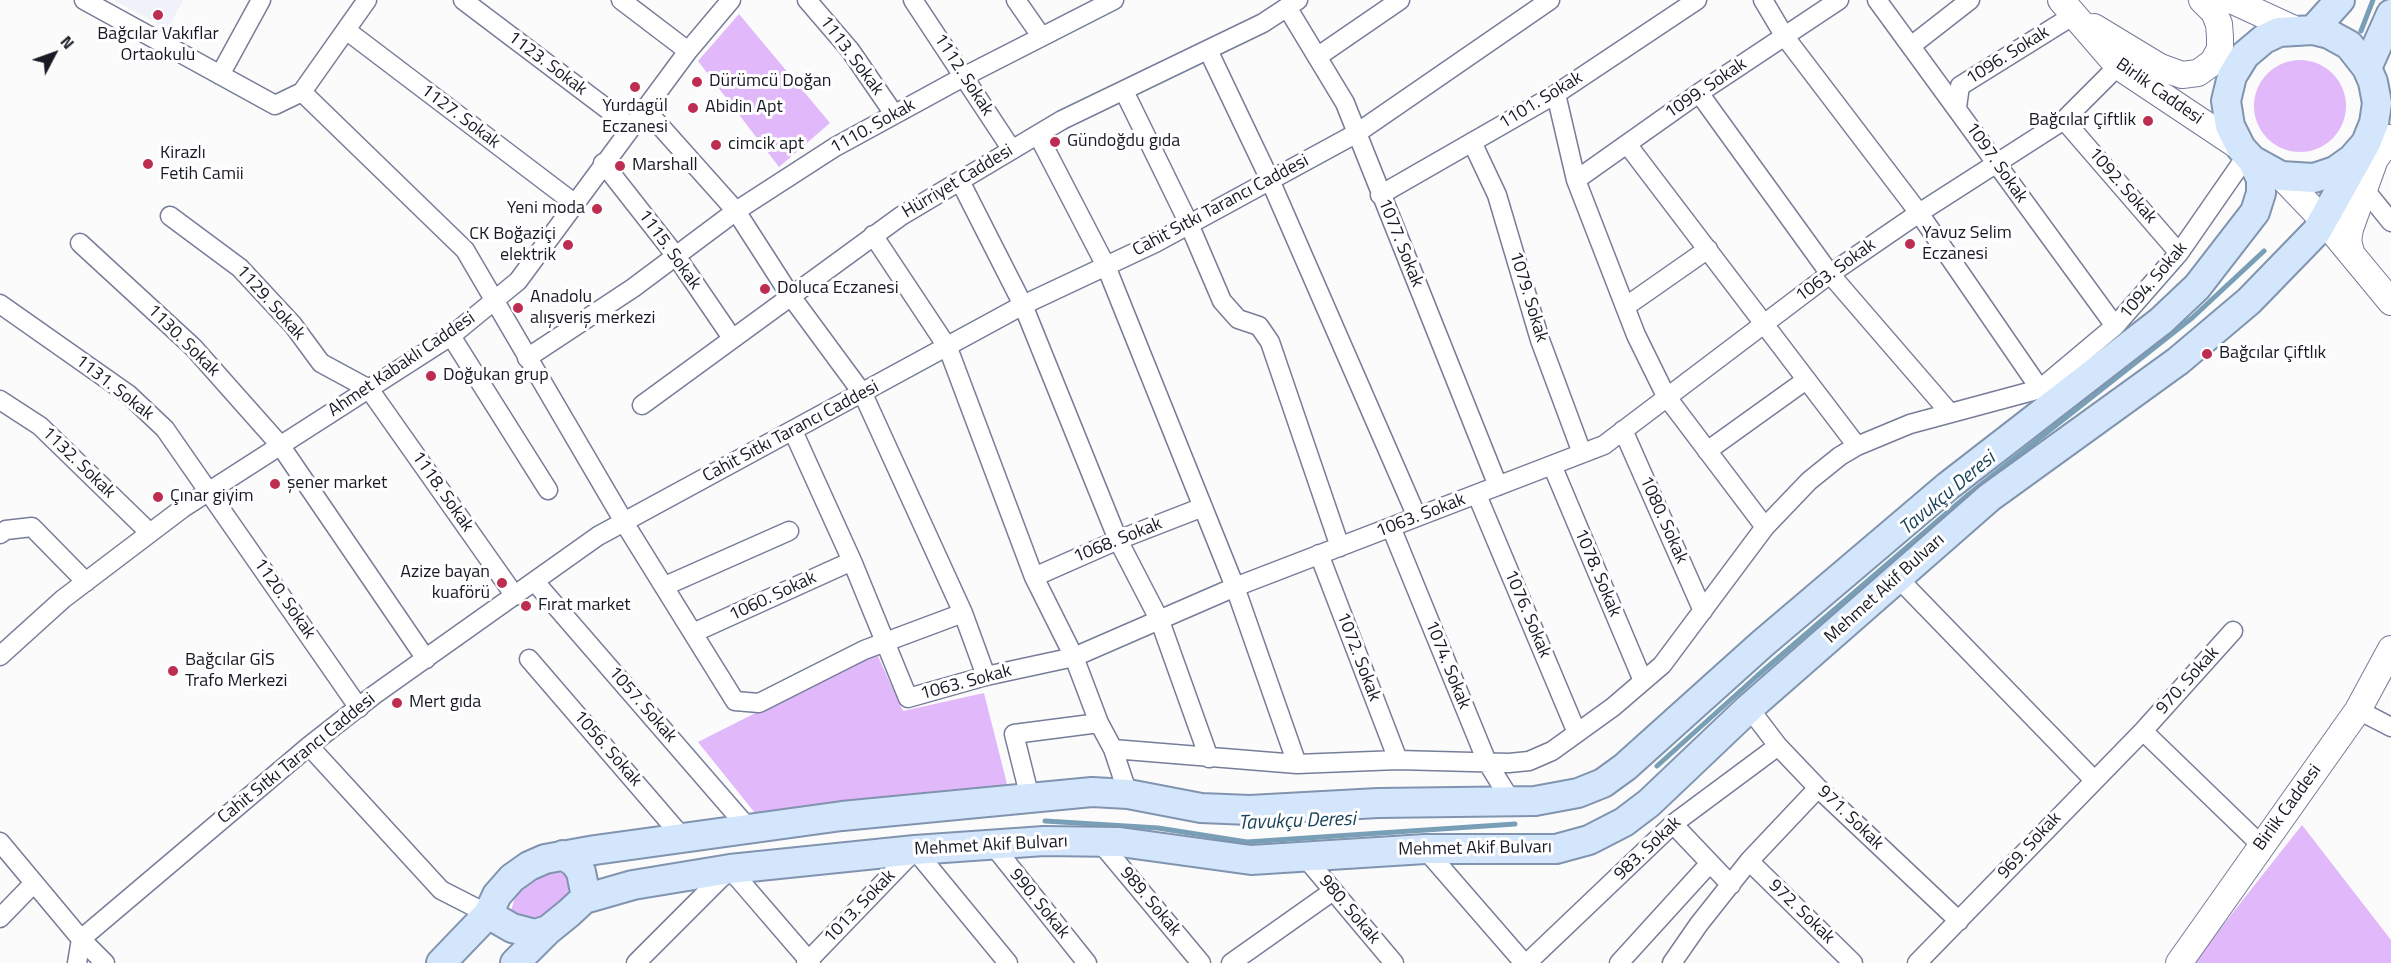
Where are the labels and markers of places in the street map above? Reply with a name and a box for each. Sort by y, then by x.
marker: Bağcılar Vakıflar Ortaokulu [151,8,165,22]
place label: Bağcılar Vakıflar Ortaokulu [97,24,219,66]
place label: Dürümcü Doğan [709,71,831,93]
marker: Dürümcü Doğan [690,75,704,89]
marker: Yurdagül Eczanesi [628,80,642,94]
place label: Yurdagül Eczanesi [602,96,668,138]
place label: Abidin Apt [705,97,783,119]
marker: Abidin Apt [686,101,700,115]
place label: Bağcılar Çiftlik [2029,110,2136,132]
marker: Bağcılar Çiftlik [2141,114,2155,128]
place label: Gündoğdu gıda [1067,131,1180,153]
place label: cimcik apt [728,134,804,156]
marker: Gündoğdu gıda [1048,135,1062,149]
marker: cimcik apt [709,138,723,152]
place label: Kirazlı Fetih Camii [160,143,244,186]
place label: Marshall [632,155,698,177]
marker: Kirazlı Fetih Camii [141,157,155,171]
marker: Marshall [613,159,627,173]
place label: Yeni moda [507,198,585,220]
marker: Yeni moda [590,202,604,216]
place label: Yavuz Selim Eczanesi [1922,223,2012,266]
place label: CK Boğaziçi elektrik [469,224,556,266]
marker: Yavuz Selim Eczanesi [1903,237,1917,251]
marker: CK Boğaziçi elektrik [561,238,575,252]
place label: Doluca Eczanesi [777,278,899,300]
marker: Doluca Eczanesi [758,282,772,296]
place label: Anadolu alışveriş merkezi [530,287,655,330]
marker: Anadolu alışveriş merkezi [511,301,525,315]
place label: Bağcılar Çiftlık [2219,343,2326,365]
marker: Bağcılar Çiftlık [2200,347,2214,361]
place label: Doğukan grup [443,365,549,387]
marker: Doğukan grup [424,369,438,383]
place label: şener market [287,473,387,495]
marker: şener market [268,477,282,491]
place label: Çınar giyim [170,486,253,508]
marker: Çınar giyim [151,490,165,504]
place label: Azize bayan kuaförü [400,562,490,604]
marker: Azize bayan kuaförü [495,576,509,590]
place label: Fırat market [538,595,631,617]
marker: Fırat market [519,599,533,613]
place label: Bağcılar GİS Trafo Merkezi [185,650,287,692]
marker: Bağcılar GİS Trafo Merkezi [166,664,180,678]
place label: Mert gıda [409,692,481,714]
marker: Mert gıda [390,696,404,710]

